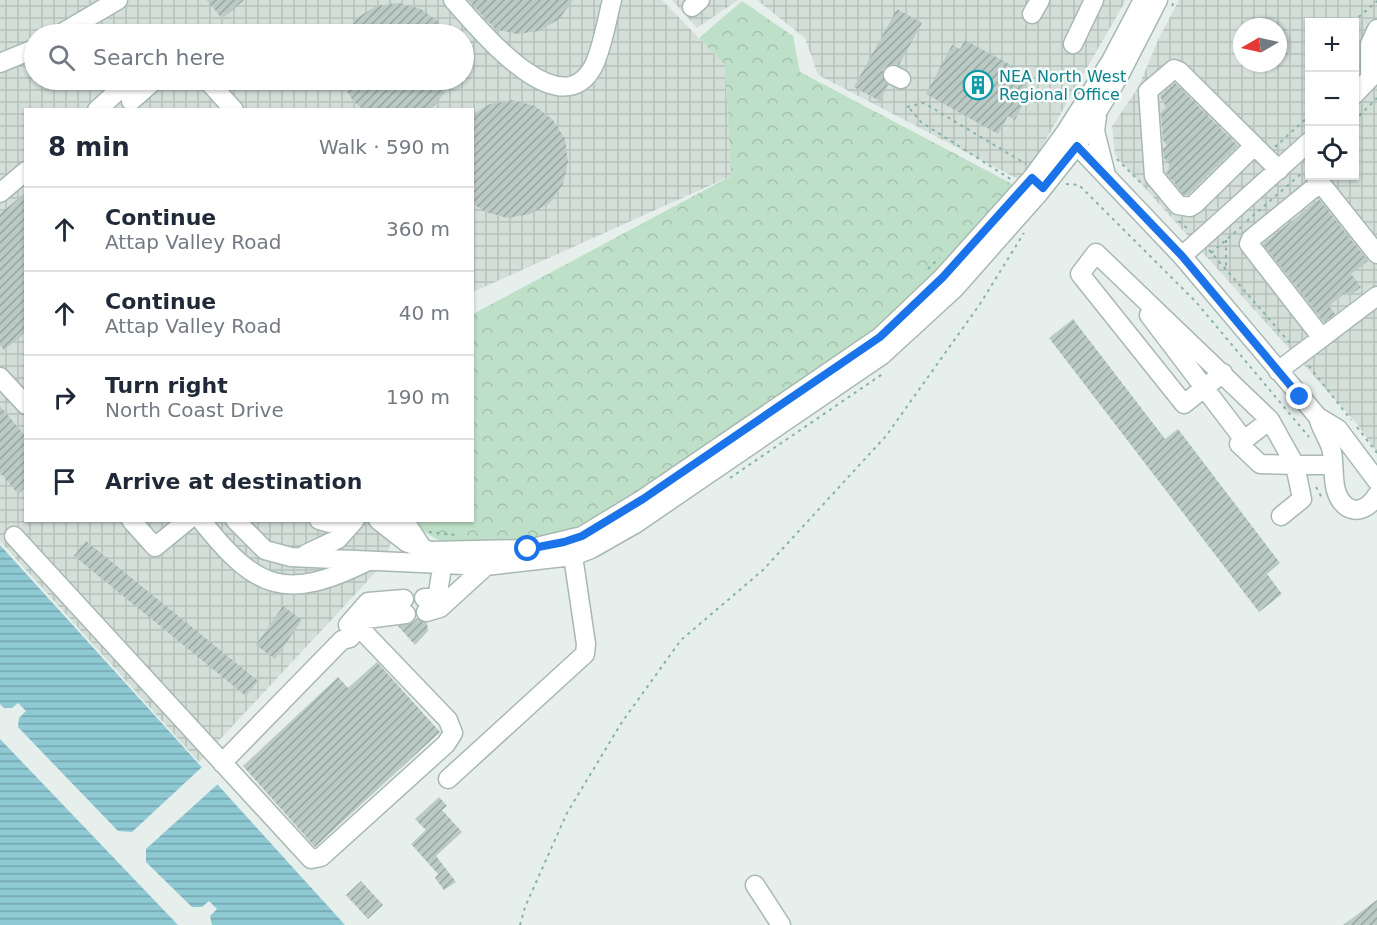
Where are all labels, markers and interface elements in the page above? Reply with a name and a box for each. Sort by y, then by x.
north arrow [1233,18,1287,72]
map controls [1305,18,1359,180]
button: + [1305,18,1359,72]
search box [24,24,474,90]
icon: search [45,41,78,74]
text: Search here [93,45,225,70]
place label: NEA North West Regional Office [999,67,1126,104]
building icon: NEA North West Regional Office [962,69,994,101]
button: − [1305,72,1359,126]
button: locate [1305,126,1359,180]
text: 8 min [48,132,130,162]
text: Walk · 590 m [319,135,450,159]
text: Continue [105,205,216,230]
icon: ahead [48,213,81,246]
text: 360 m [386,217,450,241]
text: Attap Valley Road [105,230,282,254]
text: Continue [105,289,216,314]
icon: ahead [48,297,81,330]
text: 40 m [399,301,450,325]
text: Attap Valley Road [105,314,282,338]
text: Turn right [105,373,228,398]
icon: right [48,381,81,414]
route end [1286,383,1312,409]
text: 190 m [386,385,450,409]
text: North Coast Drive [105,398,284,422]
icon: arrive [48,465,81,498]
text: Arrive at destination [105,469,362,494]
route start [514,535,540,561]

